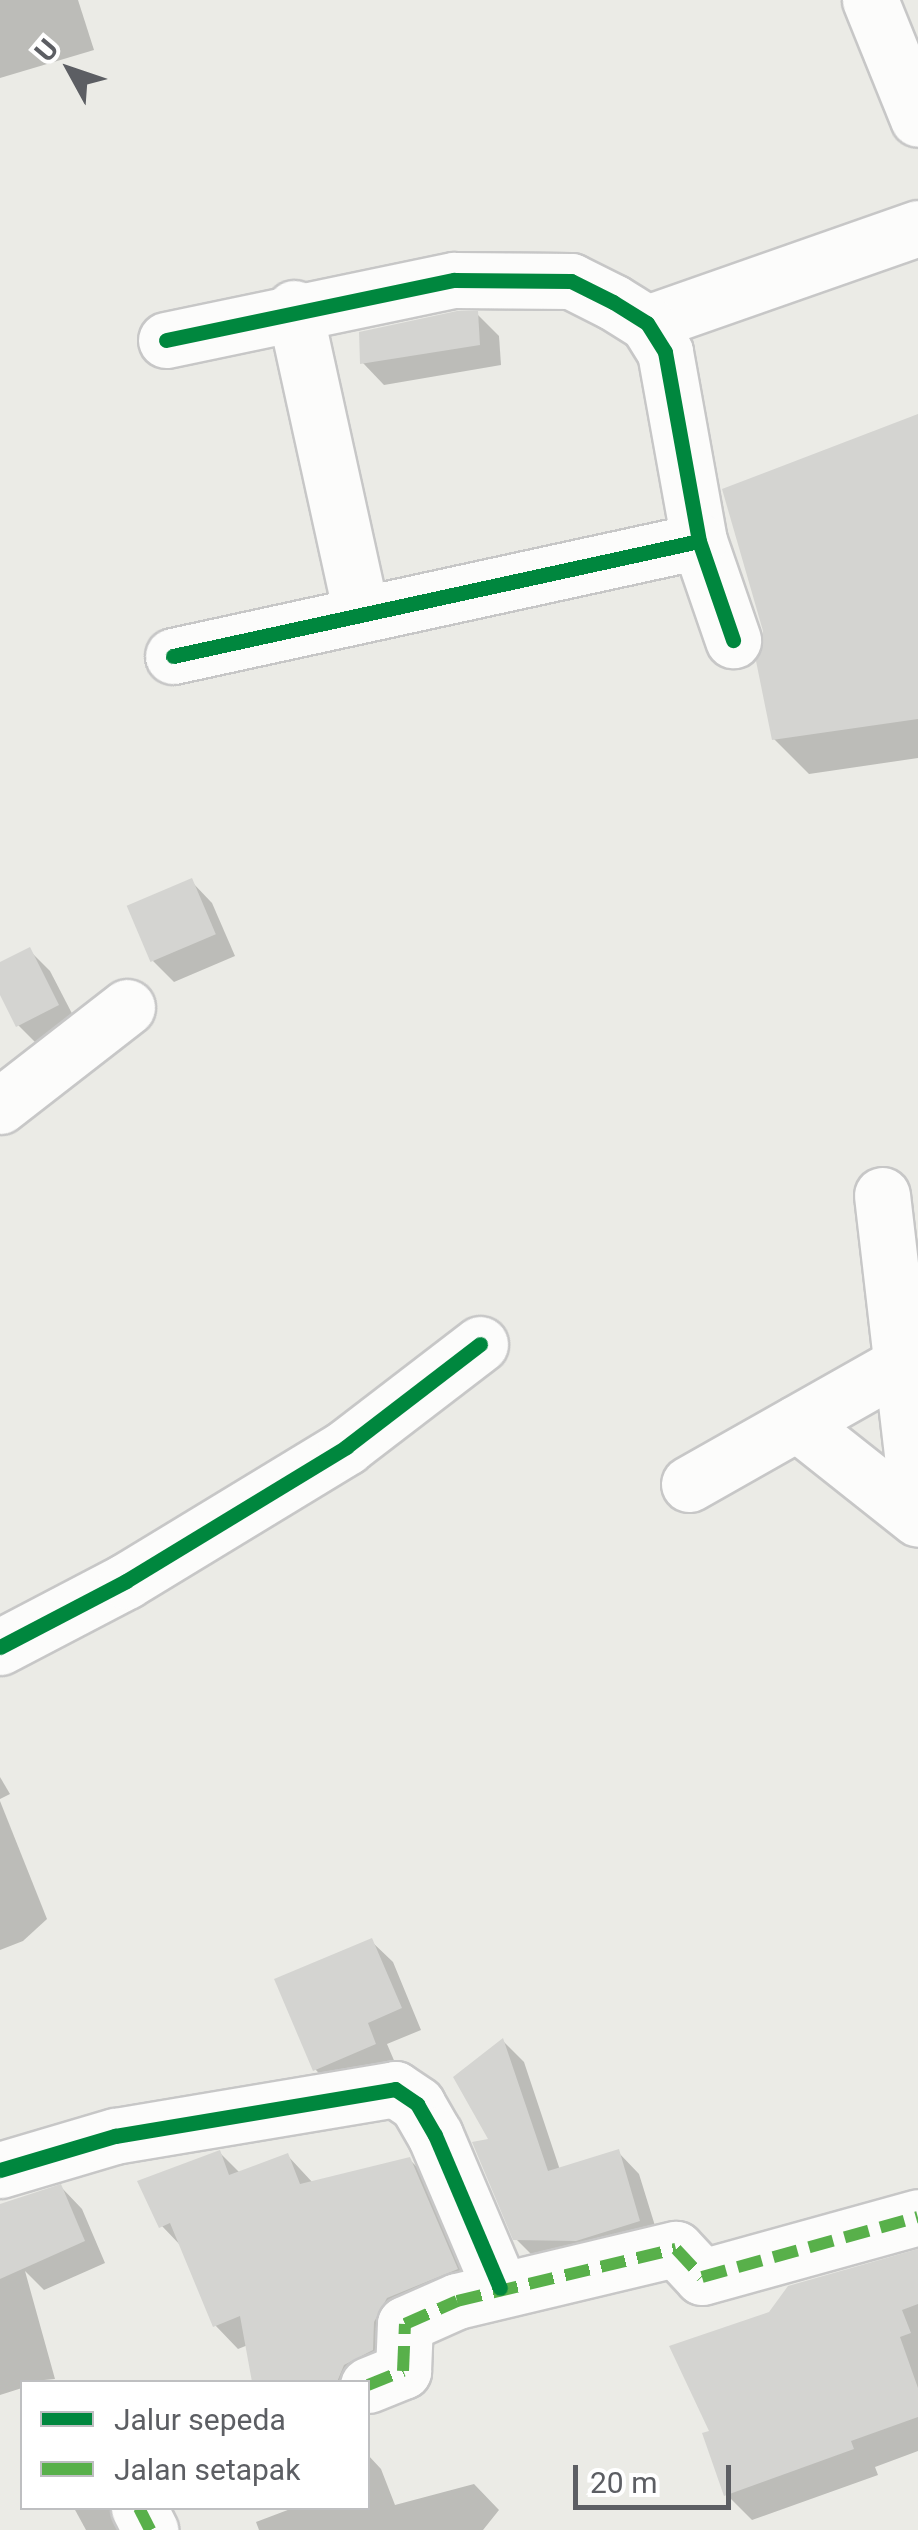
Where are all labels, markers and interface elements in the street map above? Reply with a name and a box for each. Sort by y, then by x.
north arrow [20,20,120,120]
text: U [28,33,65,68]
legend [20,2380,370,2510]
text: Jalur sepeda [114,2402,286,2437]
scale bar [578,2445,736,2507]
text: Jalan setapak [114,2452,300,2487]
text: 20 m [590,2465,657,2500]

